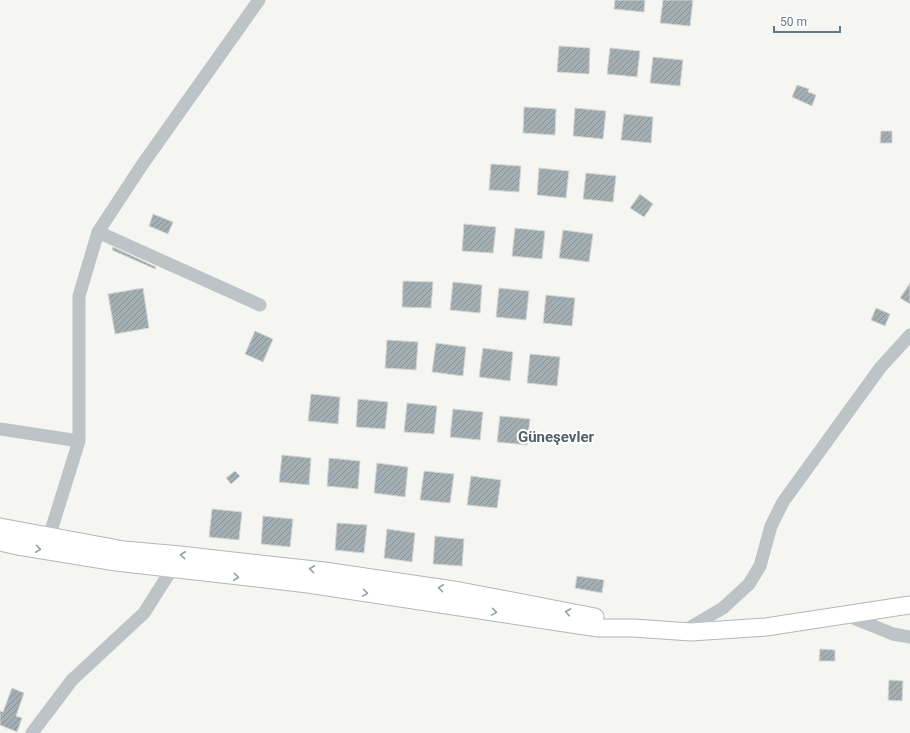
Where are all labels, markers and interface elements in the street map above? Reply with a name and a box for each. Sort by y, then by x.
scale bar [774,8,840,34]
text: 50 m [780,15,807,29]
district label: Güneşevler [518,428,595,446]
one-way arrow [35,544,41,553]
one-way arrow [180,551,186,560]
one-way arrow [309,565,315,574]
one-way arrow [233,572,239,581]
one-way arrow [437,584,444,593]
one-way arrow [362,588,368,597]
one-way arrow [491,608,497,616]
one-way arrow [565,608,572,616]

